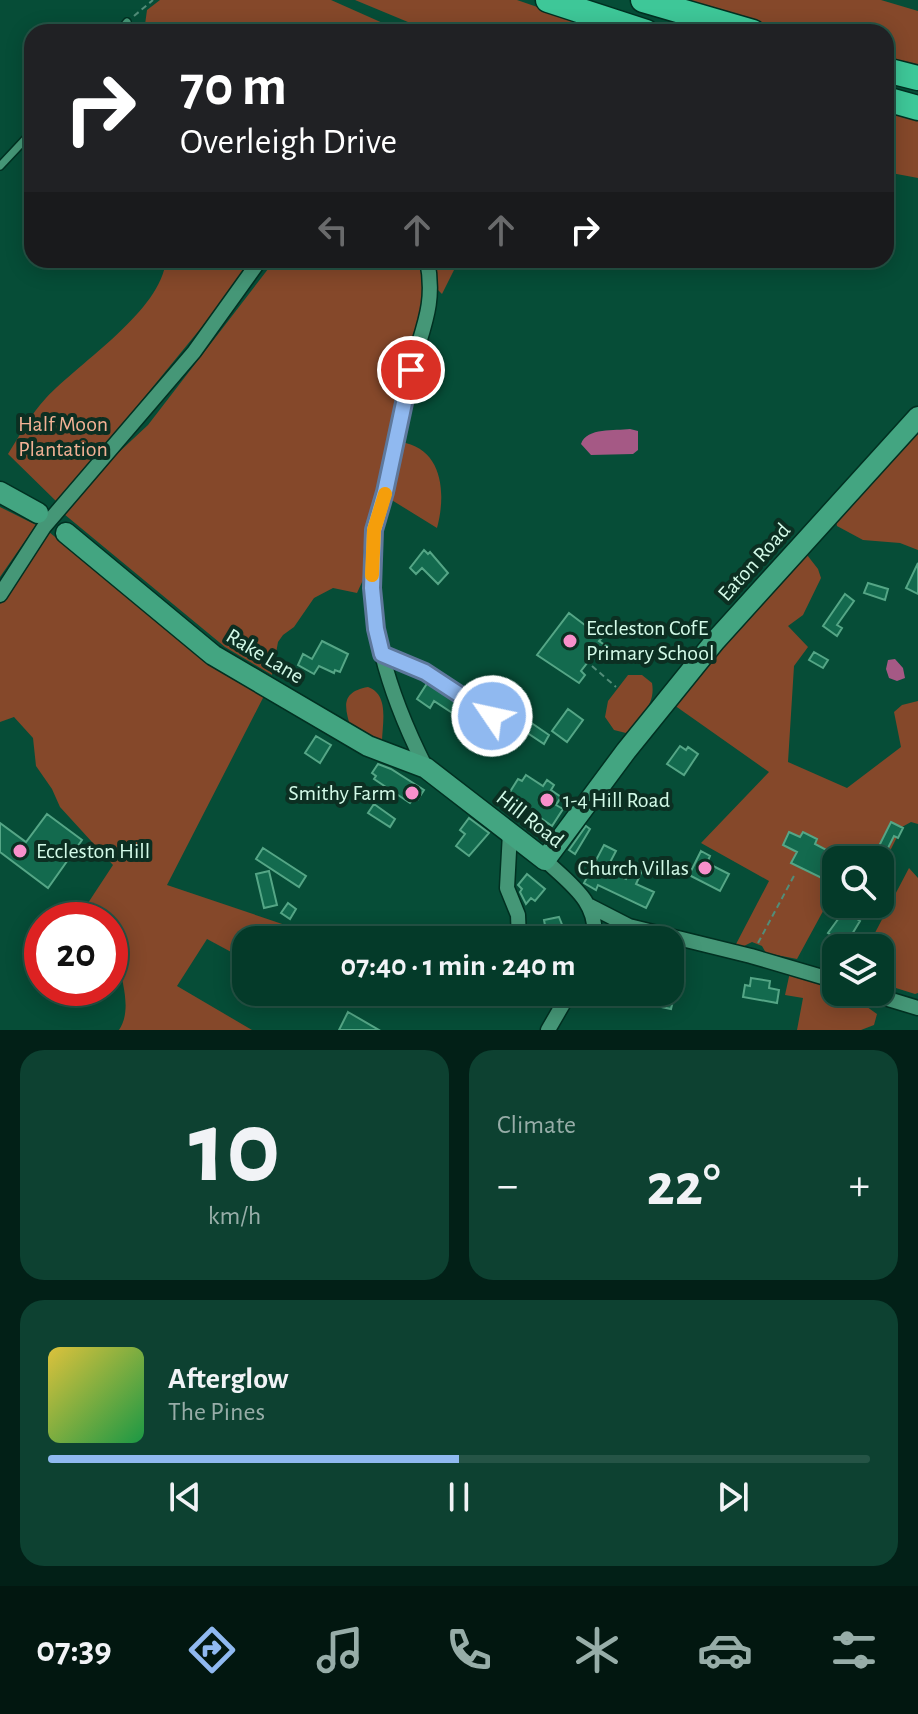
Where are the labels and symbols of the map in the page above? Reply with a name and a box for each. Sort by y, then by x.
pin [377,336,445,404]
park label: Half Moon Plantation [18,413,108,460]
street label: Eaton Road [714,519,794,605]
place label: Eccleston CofE Primary School [586,617,714,664]
street label: Rake Lane [222,624,308,688]
marker: Eccleston CofE Primary School [561,632,579,650]
position arrow [450,674,534,758]
place label: Smithy Farm [288,782,396,804]
marker: Smithy Farm [403,784,421,802]
street label: Hill Road [492,786,568,852]
place label: 1-4 Hill Road [563,789,670,811]
marker: 1-4 Hill Road [538,791,556,809]
place label: Eccleston Hill [36,840,150,862]
marker: Eccleston Hill [11,842,29,860]
place label: Church Villas [578,857,689,879]
marker: Church Villas [696,859,714,877]
speed limit sign: 20 [24,902,128,1006]

